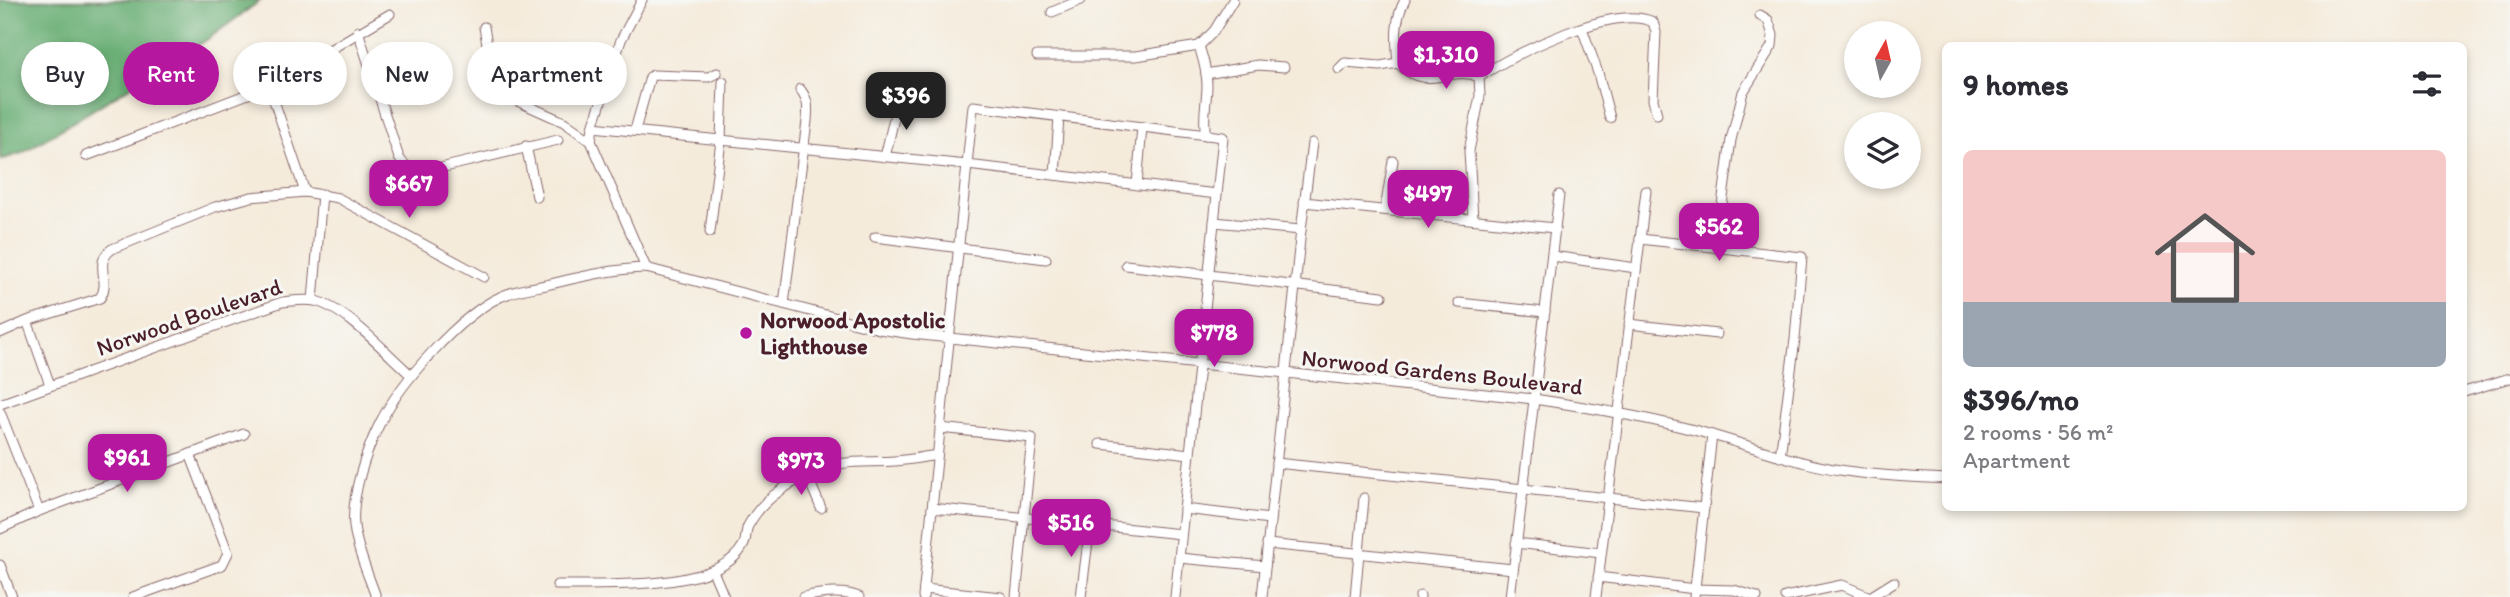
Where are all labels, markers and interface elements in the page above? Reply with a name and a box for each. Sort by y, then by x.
north arrow [1844,21,1922,98]
map controls [1844,21,1921,189]
pin: $1,310 [1389,32,1503,91]
text: $1,310 [1413,40,1479,68]
chip: Buy [21,42,109,105]
chip: Rent [123,42,219,105]
chip: Filters [233,42,347,105]
chip: New [361,42,453,105]
chip: Apartment [467,42,627,105]
icon: filters [2408,65,2446,103]
text: 9 homes [1963,66,2069,103]
pin: $396 [865,72,947,132]
text: $396 [882,81,930,109]
button: layers [1844,112,1921,189]
pin: $667 [368,160,450,220]
text: $667 [385,169,433,197]
pin: $497 [1387,170,1469,230]
text: $497 [1404,179,1452,207]
icon: home [2142,195,2268,321]
pin: $562 [1678,204,1760,263]
text: $562 [1695,212,1743,240]
street label: Norwood Boulevard [93,272,286,362]
place label: Norwood Apostolic Lighthouse [760,306,946,360]
pin: $778 [1173,310,1255,369]
text: $778 [1190,318,1238,346]
marker: Norwood Apostolic Lighthouse [738,325,754,341]
street label: Norwood Gardens Boulevard [1300,343,1584,401]
text: $396/mo [1963,381,2079,418]
text: 2 rooms · 56 m² [1963,418,2114,446]
pin: $961 [86,434,168,494]
pin: $973 [760,438,842,497]
text: $961 [104,443,150,471]
text: $973 [777,446,825,474]
text: Apartment [1963,446,2070,474]
pin: $516 [1030,500,1112,559]
text: $516 [1048,508,1094,536]

